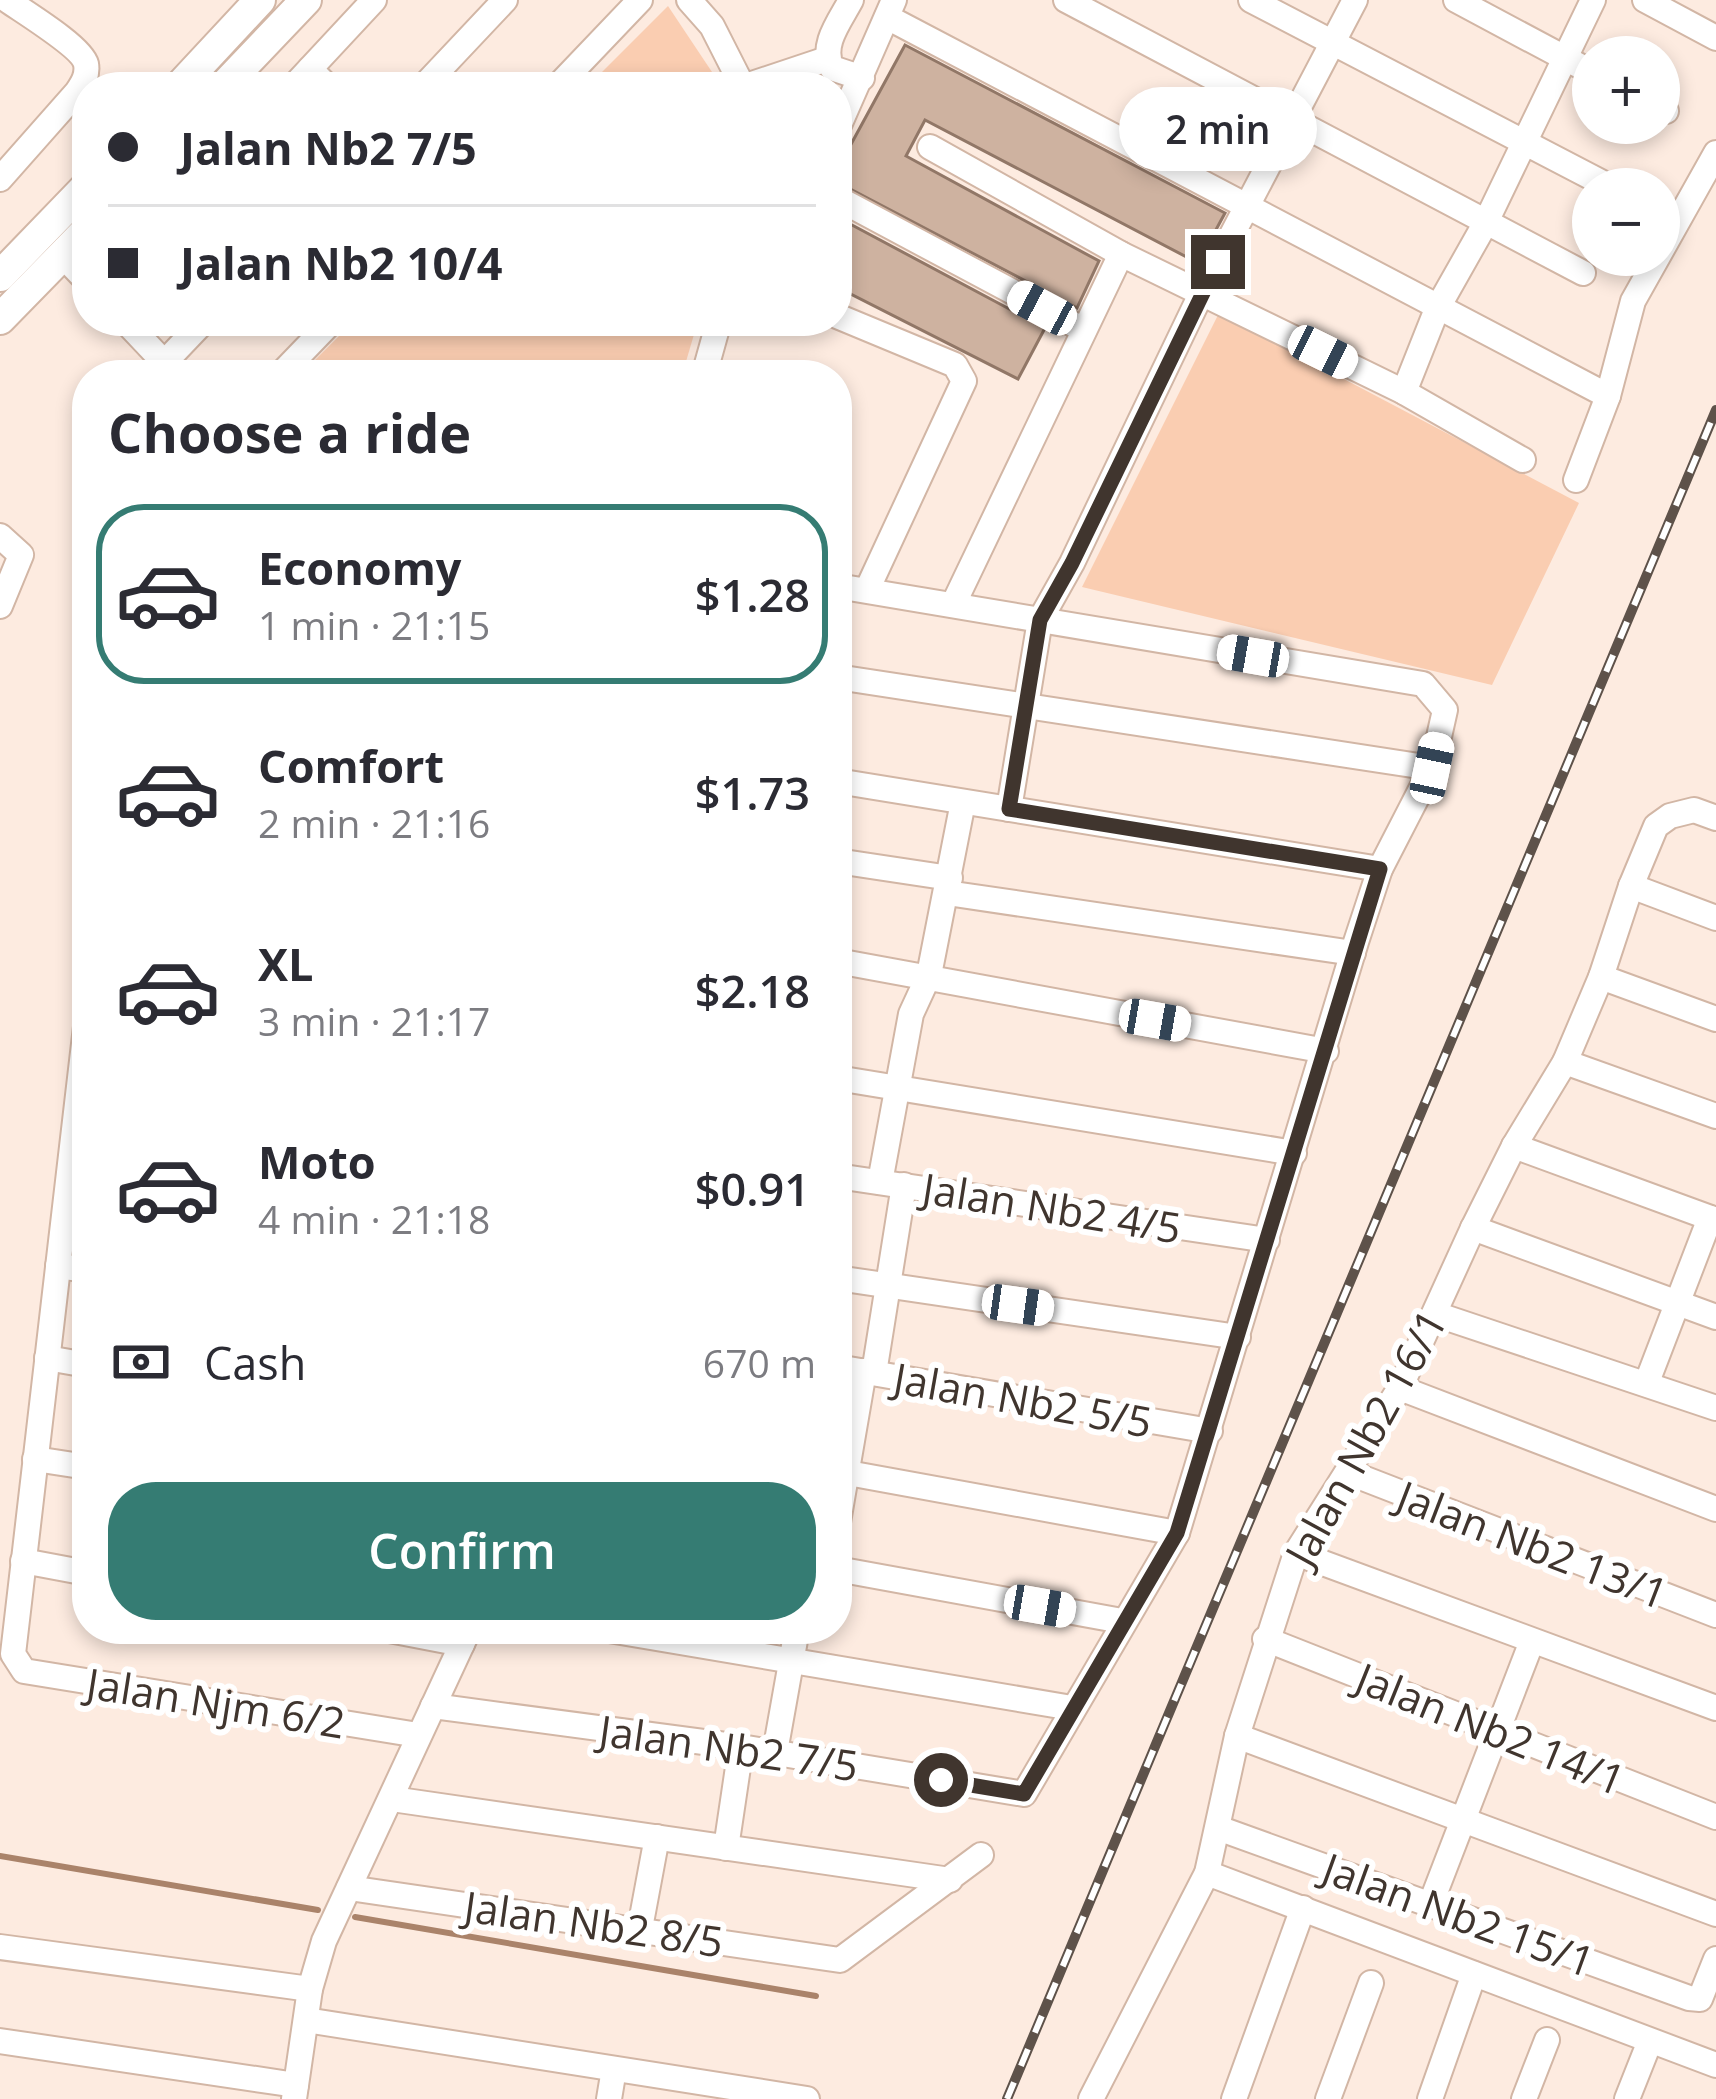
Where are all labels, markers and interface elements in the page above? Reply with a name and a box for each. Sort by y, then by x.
map controls [1572,36,1680,276]
button: + [1572,36,1680,144]
callout: 2 min [1119,88,1317,172]
text: 2 min [1165,102,1271,155]
text: Jalan Nb2 7/5 [180,117,477,178]
button: − [1572,168,1680,276]
text: Jalan Nb2 10/4 [180,232,503,293]
route end [1191,235,1245,289]
car [1002,275,1082,341]
car [1283,320,1363,384]
text: Choose a ride [108,395,471,469]
text: Economy [258,537,461,598]
icon: car [114,540,222,648]
text: $1.28 [695,564,810,625]
text: 1 min · 21:15 [258,598,490,651]
car [1214,632,1292,680]
car [1407,729,1457,807]
text: Comfort [258,735,444,796]
icon: car [114,738,222,846]
text: $1.73 [695,762,810,823]
text: 2 min · 21:16 [258,796,490,849]
text: XL [258,933,313,994]
icon: car [114,936,222,1044]
text: $2.18 [695,960,810,1021]
text: 3 min · 21:17 [258,994,490,1047]
car [1116,996,1194,1044]
text: Moto [258,1131,376,1192]
icon: car [114,1134,222,1242]
text: $0.91 [695,1158,810,1219]
street label: Jalan Nb2 4/5 [915,1158,1185,1256]
text: 4 min · 21:18 [258,1192,490,1245]
car [980,1282,1056,1328]
street label: Jalan Nb2 16/1 [1269,1299,1459,1579]
icon: cash [108,1329,174,1395]
text: Cash [204,1332,306,1393]
text: 670 m [703,1336,816,1389]
street label: Jalan Nb2 5/5 [886,1348,1156,1450]
street label: Jalan Nb2 13/1 [1386,1465,1676,1622]
button: Confirm [108,1482,816,1620]
car [1001,1582,1079,1630]
street label: Jalan Nb2 14/1 [1345,1647,1634,1808]
street label: Jalan Njm 6/2 [79,1653,349,1751]
street label: Jalan Nb2 7/5 [592,1700,862,1793]
route start [914,1753,968,1807]
street label: Jalan Nb2 15/1 [1312,1837,1603,1990]
street label: Jalan Nb2 8/5 [457,1876,727,1969]

